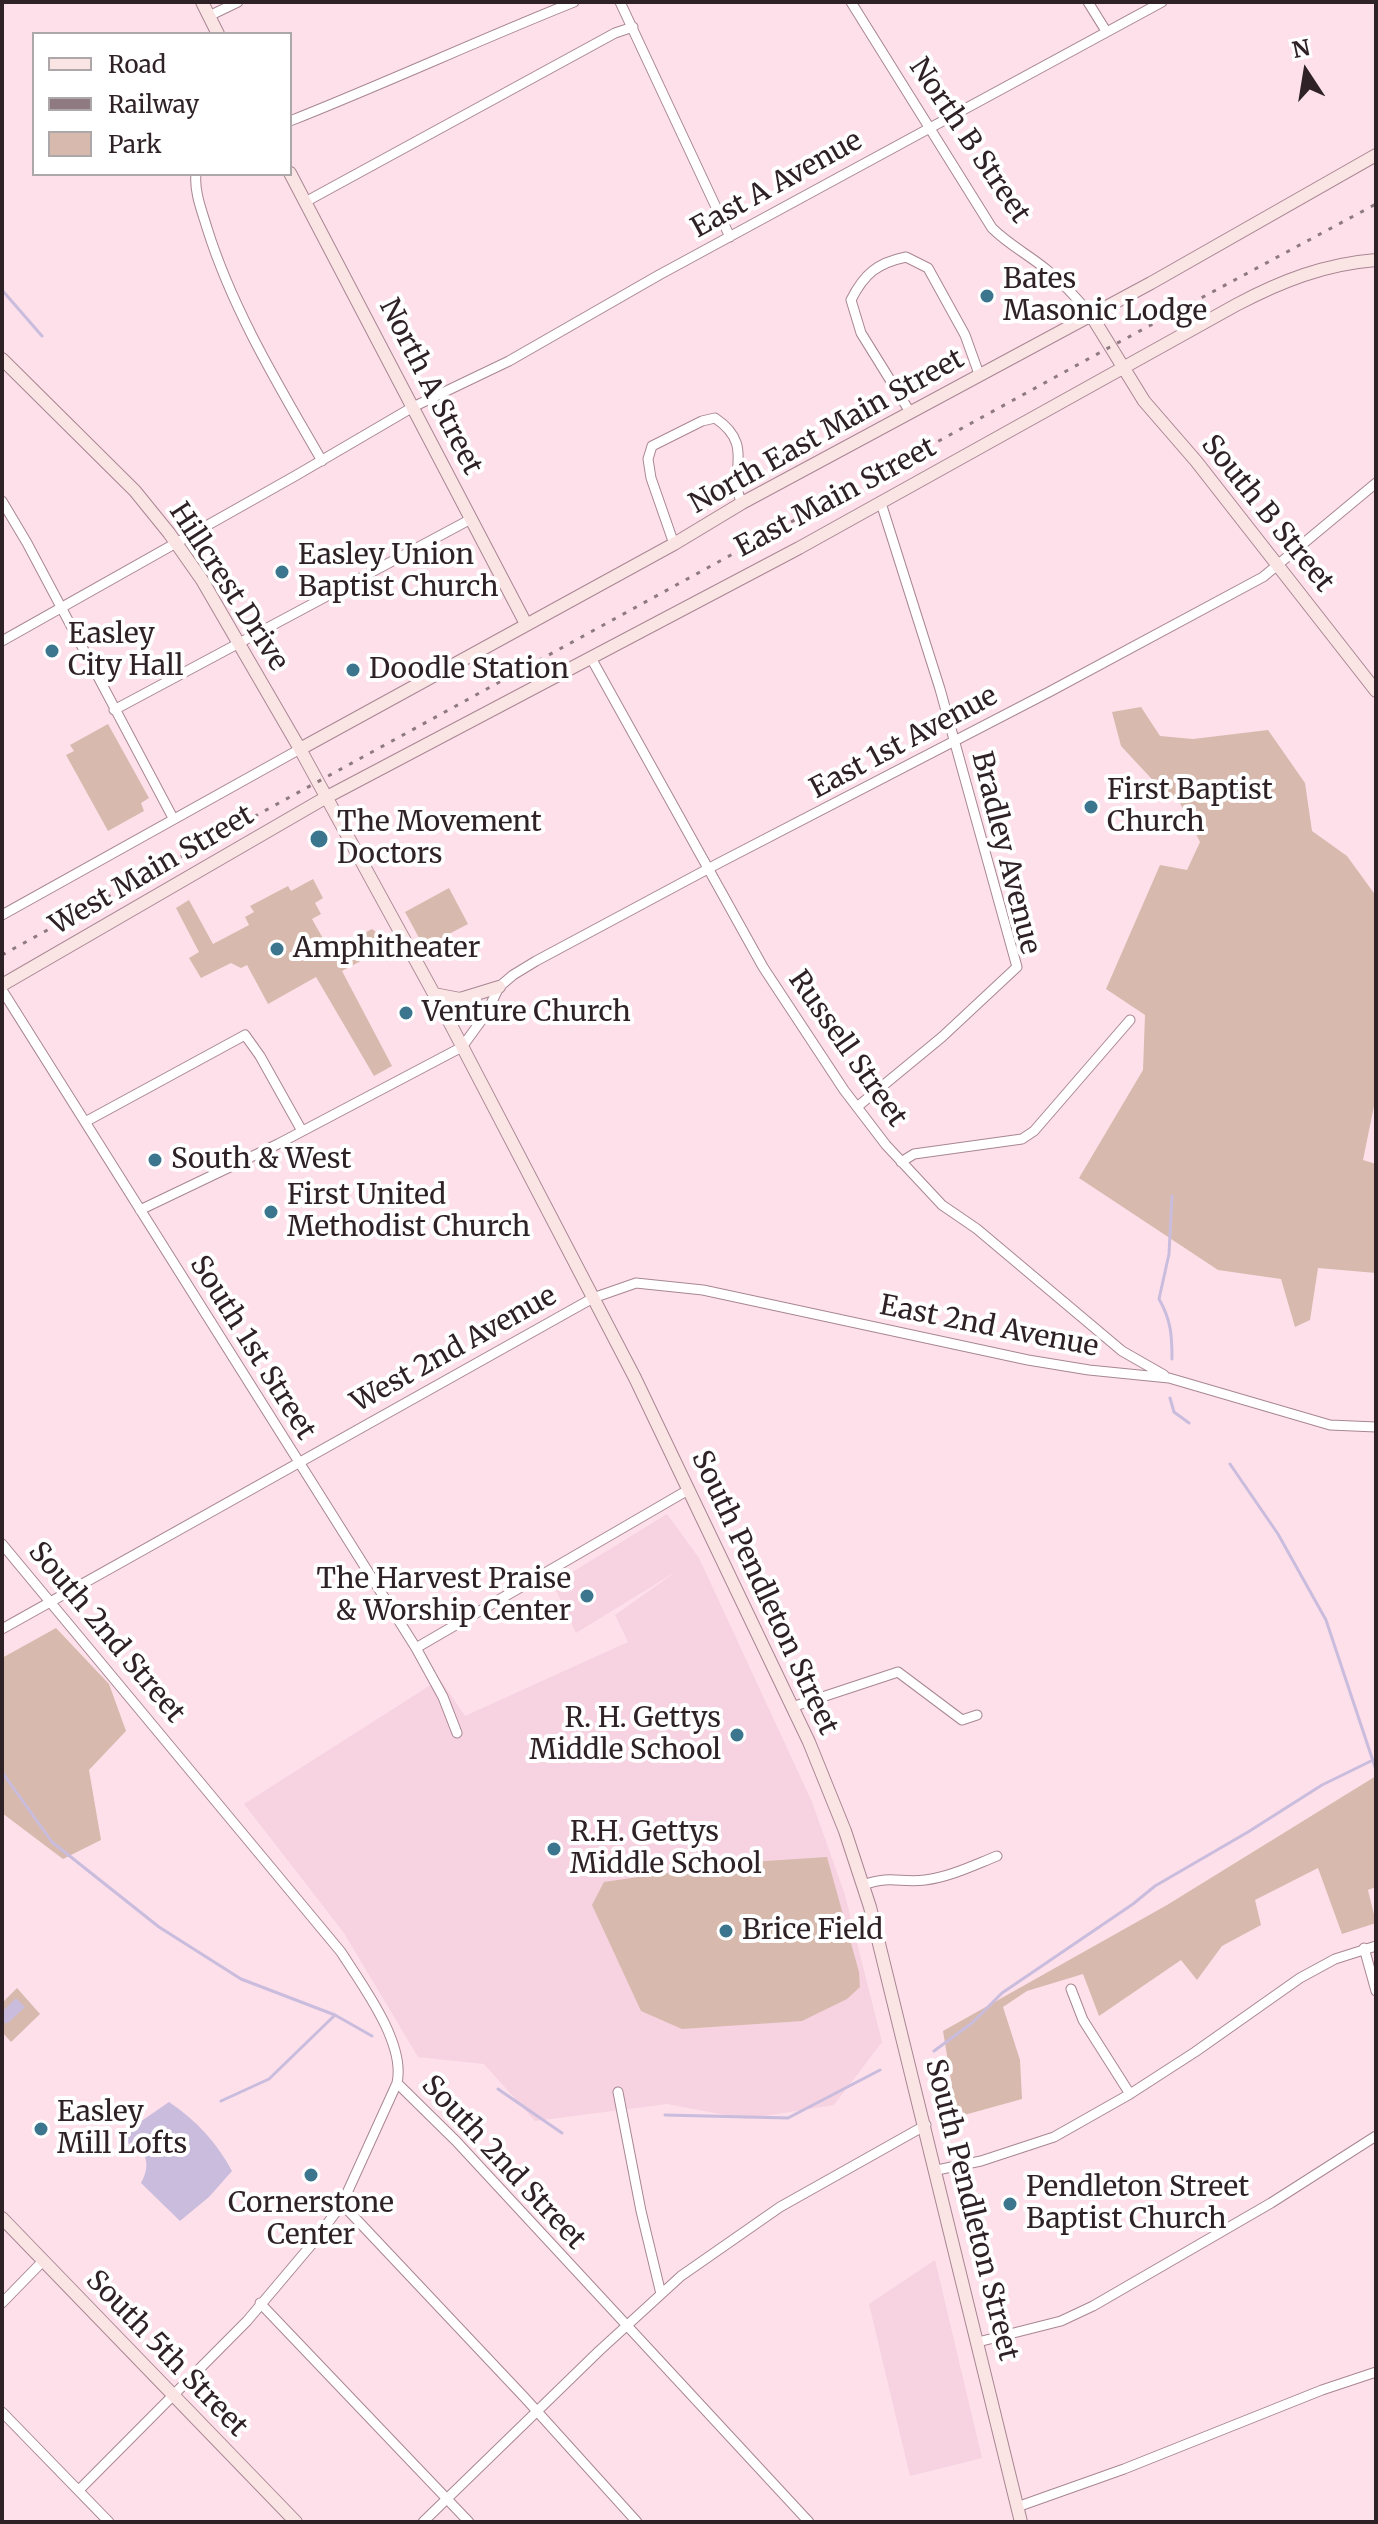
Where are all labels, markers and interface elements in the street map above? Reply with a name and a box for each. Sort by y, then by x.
legend [32,32,292,176]
north arrow [1266,32,1346,112]
text: N [1290,33,1312,64]
text: Road [108,49,166,80]
street label: North B Street [901,52,1037,230]
text: Railway [108,89,199,120]
street label: East A Avenue [686,124,868,246]
text: Park [108,129,161,160]
place label: Bates Masonic Lodge [1003,263,1207,329]
marker: Bates Masonic Lodge [978,287,996,305]
street label: North A Street [371,294,489,480]
street label: North East Main Street [684,343,970,521]
street label: South B Street [1194,429,1340,599]
street label: East Main Street [730,431,942,565]
street label: Hillcrest Drive [161,497,295,677]
place label: Easley Union Baptist Church [298,539,498,605]
marker: Easley Union Baptist Church [273,563,291,581]
place label: Easley City Hall [68,618,183,684]
marker: Easley City Hall [43,642,61,660]
place label: Doodle Station [369,653,569,687]
marker: Doodle Station [344,661,362,679]
street label: East 1st Avenue [805,680,1003,806]
street label: Bradley Avenue [964,748,1046,958]
place label: First Baptist Church [1107,774,1273,840]
marker: First Baptist Church [1082,798,1100,816]
street label: West Main Street [44,799,260,943]
place label: The Movement Doctors [337,806,542,872]
marker: The Movement Doctors [308,828,330,850]
place label: Amphitheater [293,932,480,966]
marker: Amphitheater [268,940,286,958]
street label: Russell Street [781,965,913,1133]
place label: Venture Church [422,996,631,1030]
marker: Venture Church [397,1004,415,1022]
place label: South & West [171,1143,351,1177]
marker: South & West [146,1151,164,1169]
place label: First United Methodist Church [287,1179,530,1245]
marker: First United Methodist Church [262,1203,280,1221]
street label: South 1st Street [182,1250,322,1446]
street label: West 2nd Avenue [345,1280,563,1420]
street label: East 2nd Avenue [877,1289,1101,1365]
street label: South Pendleton Street [683,1446,845,1740]
street label: South 2nd Street [21,1536,191,1730]
place label: The Harvest Praise & Worship Center [317,1563,571,1629]
marker: The Harvest Praise & Worship Center [578,1587,596,1605]
place label: R. H. Gettys Middle School [529,1702,721,1768]
marker: R. H. Gettys Middle School [728,1726,746,1744]
place label: R.H. Gettys Middle School [570,1816,762,1882]
marker: R.H. Gettys Middle School [545,1840,563,1858]
place label: Brice Field [742,1914,883,1948]
marker: Brice Field [717,1922,735,1940]
street label: South Pendleton Street [917,2056,1025,2364]
street label: South 2nd Street [414,2069,592,2257]
place label: Easley Mill Lofts [57,2096,187,2162]
marker: Easley Mill Lofts [32,2120,50,2138]
marker: Cornerstone Center [302,2166,320,2184]
place label: Pendleton Street Baptist Church [1026,2171,1249,2237]
place label: Cornerstone Center [228,2187,394,2253]
marker: Pendleton Street Baptist Church [1001,2195,1019,2213]
street label: South 5th Street [78,2264,254,2444]

